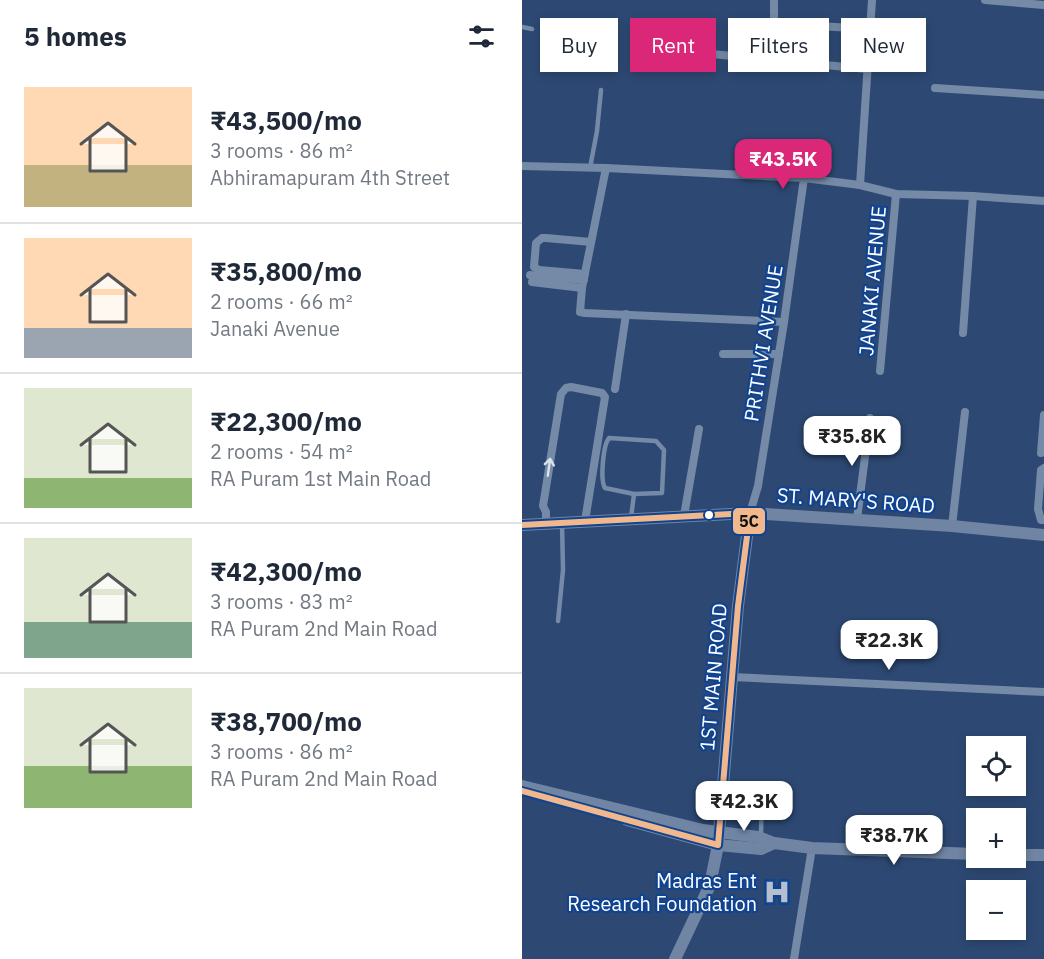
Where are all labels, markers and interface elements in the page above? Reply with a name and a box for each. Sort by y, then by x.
chip: Buy [540,18,618,72]
chip: Rent [630,18,716,72]
chip: Filters [728,18,829,72]
chip: New [841,18,926,72]
text: 5 homes [24,19,127,53]
icon: filters [465,20,498,53]
text: ₹43,500/mo [210,103,362,137]
icon: home [72,111,144,183]
text: 3 rooms · 86 m² [210,137,353,164]
pin: ₹43.5K [734,139,832,190]
text: ₹43.5K [749,145,817,172]
text: Abhiramapuram 4th Street [210,164,450,191]
street label: JANAKI AVENUE [852,205,892,357]
text: ₹35,800/mo [210,254,362,288]
icon: home [72,262,144,334]
street label: PRITHVI AVENUE [737,263,789,423]
text: 2 rooms · 66 m² [210,288,353,315]
text: Janaki Avenue [210,315,340,342]
text: ₹22,300/mo [210,404,362,438]
icon: home [72,412,144,484]
pin: ₹35.8K [803,416,901,467]
text: ₹35.8K [818,422,886,449]
text: 2 rooms · 54 m² [210,438,353,465]
one-way arrow [543,457,554,477]
text: RA Puram 1st Main Road [210,465,431,492]
street label: ST. MARY'S ROAD [776,481,936,519]
line badge: 5C [732,507,766,535]
unlabelled marker [703,509,715,521]
text: 5C [739,511,759,531]
text: ₹42,300/mo [210,554,362,588]
icon: home [72,562,144,634]
text: 3 rooms · 83 m² [210,588,353,615]
street label: 1ST MAIN ROAD [693,602,733,752]
text: RA Puram 2nd Main Road [210,615,438,642]
pin: ₹22.3K [840,620,938,671]
text: ₹22.3K [855,626,923,653]
text: ₹38,700/mo [210,704,362,738]
icon: home [72,712,144,784]
map controls [966,736,1026,940]
button: locate [966,736,1026,796]
text: 3 rooms · 86 m² [210,738,353,765]
text: RA Puram 2nd Main Road [210,765,438,792]
pin: ₹42.3K [695,781,793,832]
text: ₹42.3K [710,787,778,814]
button: + [966,808,1026,868]
pin: ₹38.7K [845,815,943,866]
text: ₹38.7K [860,821,928,848]
place label: Madras Ent Research Foundation [567,867,757,917]
hospital icon: Madras Ent Research Foundation [762,877,792,907]
button: − [966,880,1026,940]

